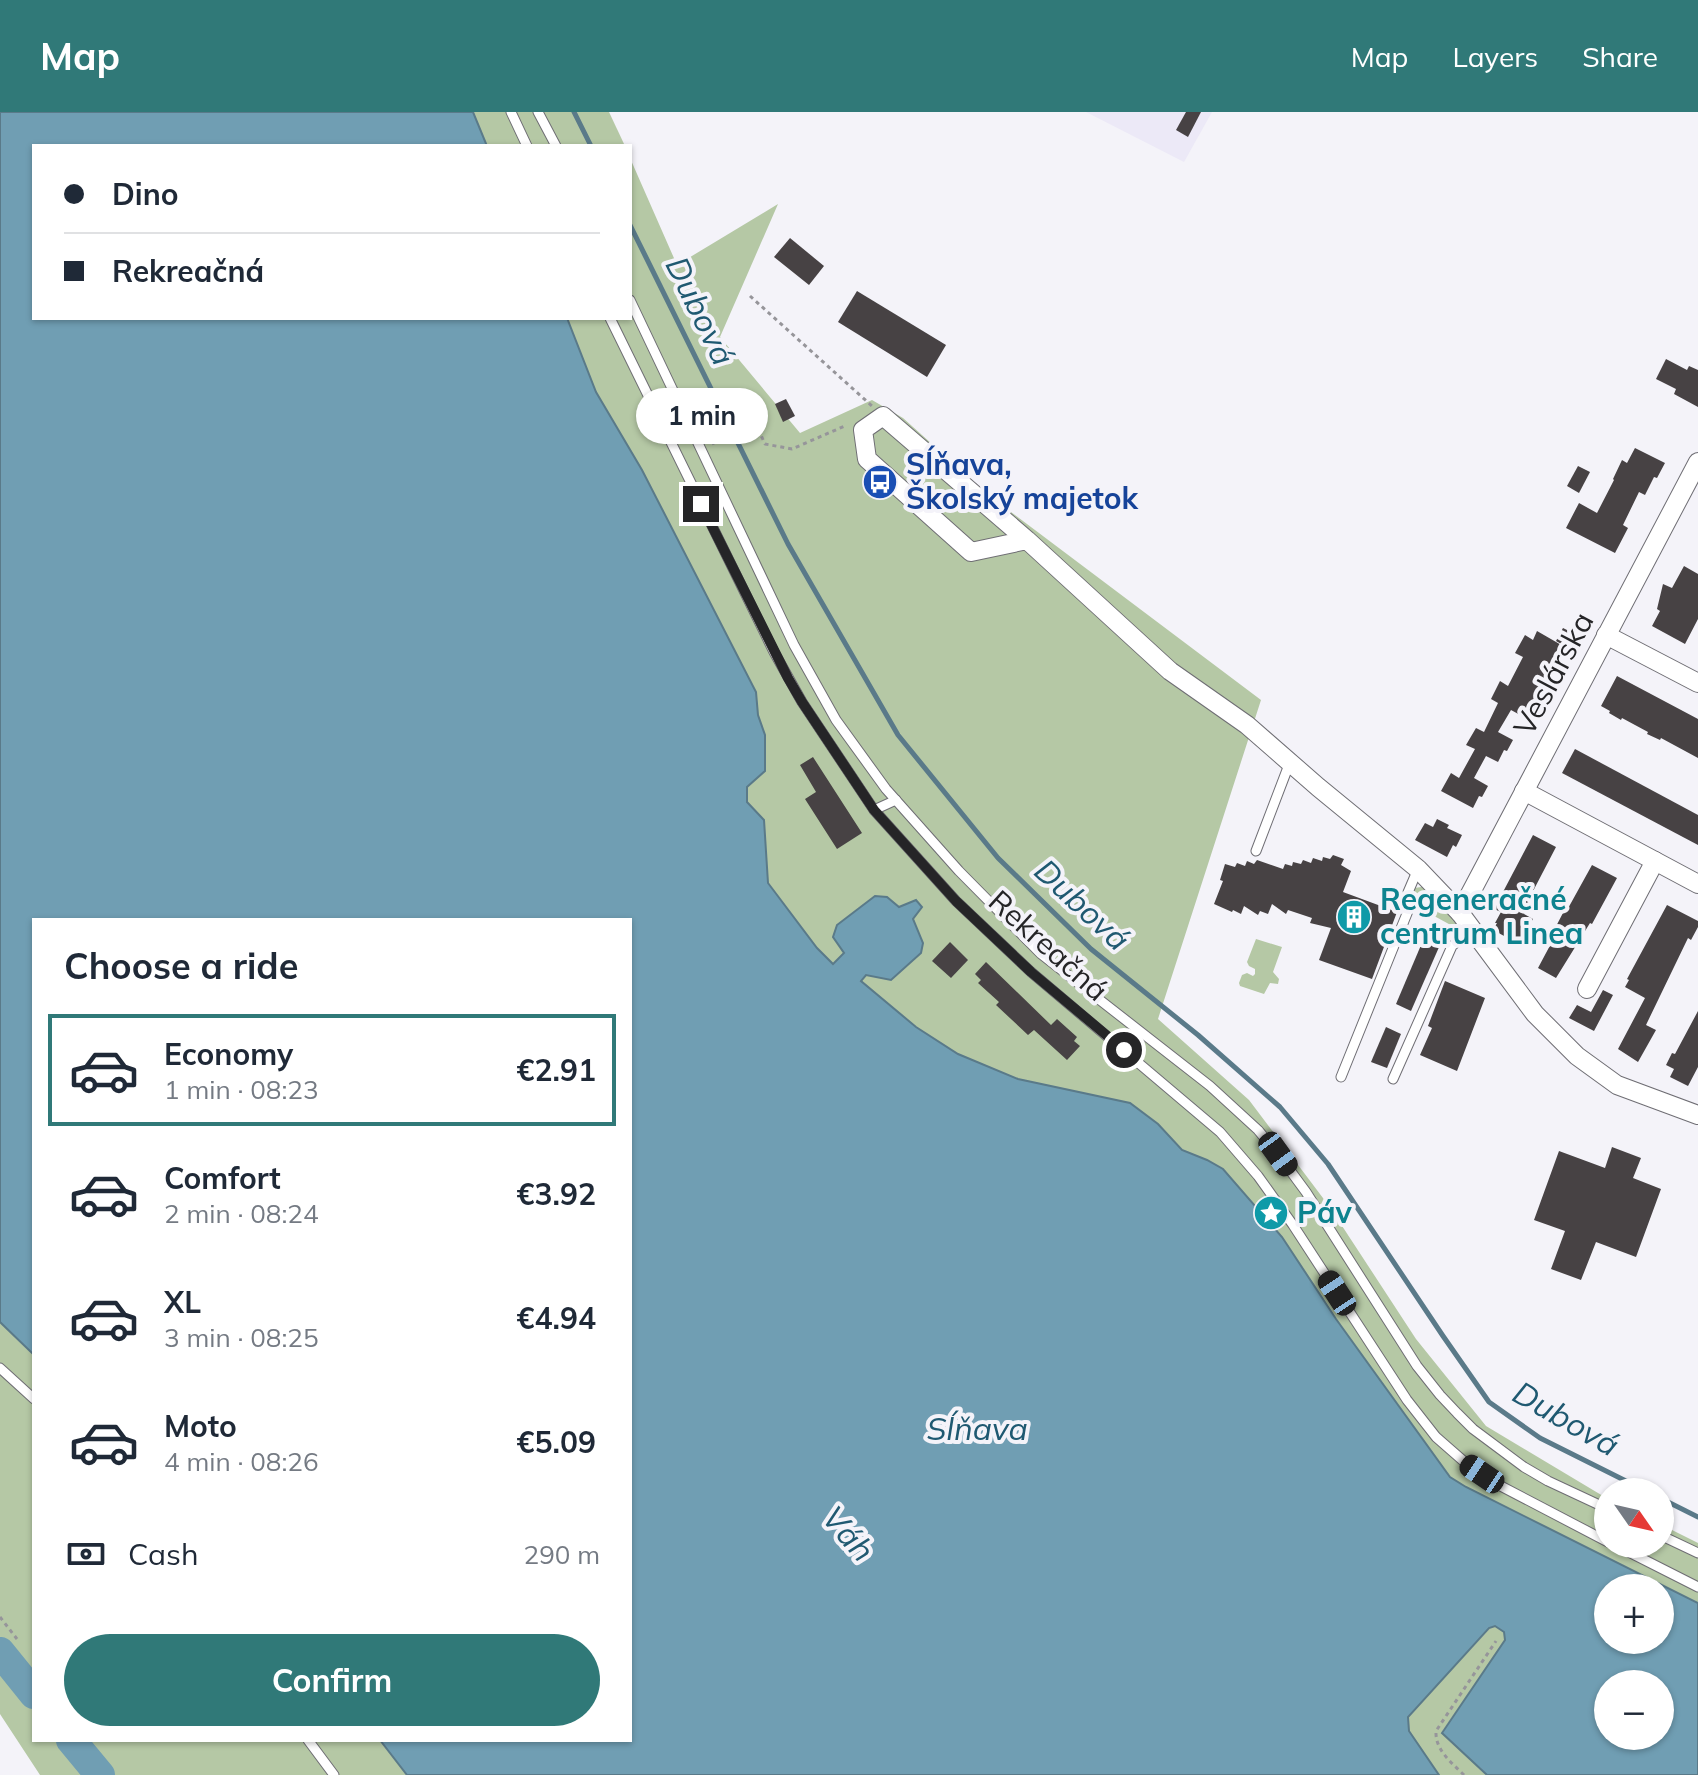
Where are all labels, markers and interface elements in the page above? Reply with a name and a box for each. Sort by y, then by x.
text: Map [40,32,120,80]
text: Map [1351,39,1408,74]
text: Layers [1452,39,1538,74]
text: Share [1582,39,1658,74]
text: Dino [112,175,179,213]
water label: Dubová [658,250,744,371]
text: Rekreačná [112,252,264,290]
callout: 1 min [635,388,767,444]
text: 1 min [668,399,736,432]
place label: Sĺňava, Školský majetok [906,445,1140,517]
bus stop icon: Sĺňava, Školský majetok [861,463,899,501]
route end [683,486,719,522]
street label: Veslárska [1505,605,1601,742]
water label: Dubová [1027,850,1139,958]
place label: Regeneračné centrum Linea [1380,880,1583,952]
street label: Rekreačná [981,882,1116,1009]
building icon: Regeneračné centrum Linea [1335,898,1373,936]
text: Choose a ride [64,943,298,988]
route start [1106,1032,1142,1068]
icon: car [68,1034,140,1106]
text: Economy [164,1035,293,1073]
text: €2.91 [517,1051,596,1089]
text: 1 min · 08:23 [164,1073,319,1106]
car [1254,1128,1302,1180]
icon: car [68,1158,140,1230]
text: Comfort [164,1159,281,1197]
text: €3.92 [517,1175,596,1213]
place label: Páv [1297,1193,1353,1231]
place icon: Páv [1252,1194,1290,1232]
text: 2 min · 08:24 [164,1197,319,1230]
car [1314,1266,1360,1320]
icon: car [68,1282,140,1354]
text: XL [164,1283,201,1321]
text: €4.94 [517,1299,596,1337]
text: 3 min · 08:25 [164,1321,319,1354]
water label: Dubová [1506,1372,1627,1464]
icon: car [68,1406,140,1478]
text: Moto [164,1407,237,1445]
water label: Sĺňava [926,1408,1028,1448]
text: €5.09 [517,1423,596,1461]
text: 4 min · 08:26 [164,1445,319,1478]
car [1455,1451,1509,1497]
north arrow [1594,1478,1674,1558]
map controls [1594,1478,1674,1750]
water label: Váh [814,1497,884,1569]
icon: cash [64,1532,108,1576]
text: Cash [128,1535,199,1573]
text: 290 m [524,1538,600,1571]
button: + [1594,1574,1674,1654]
button: Confirm [64,1634,600,1726]
button: − [1594,1670,1674,1750]

